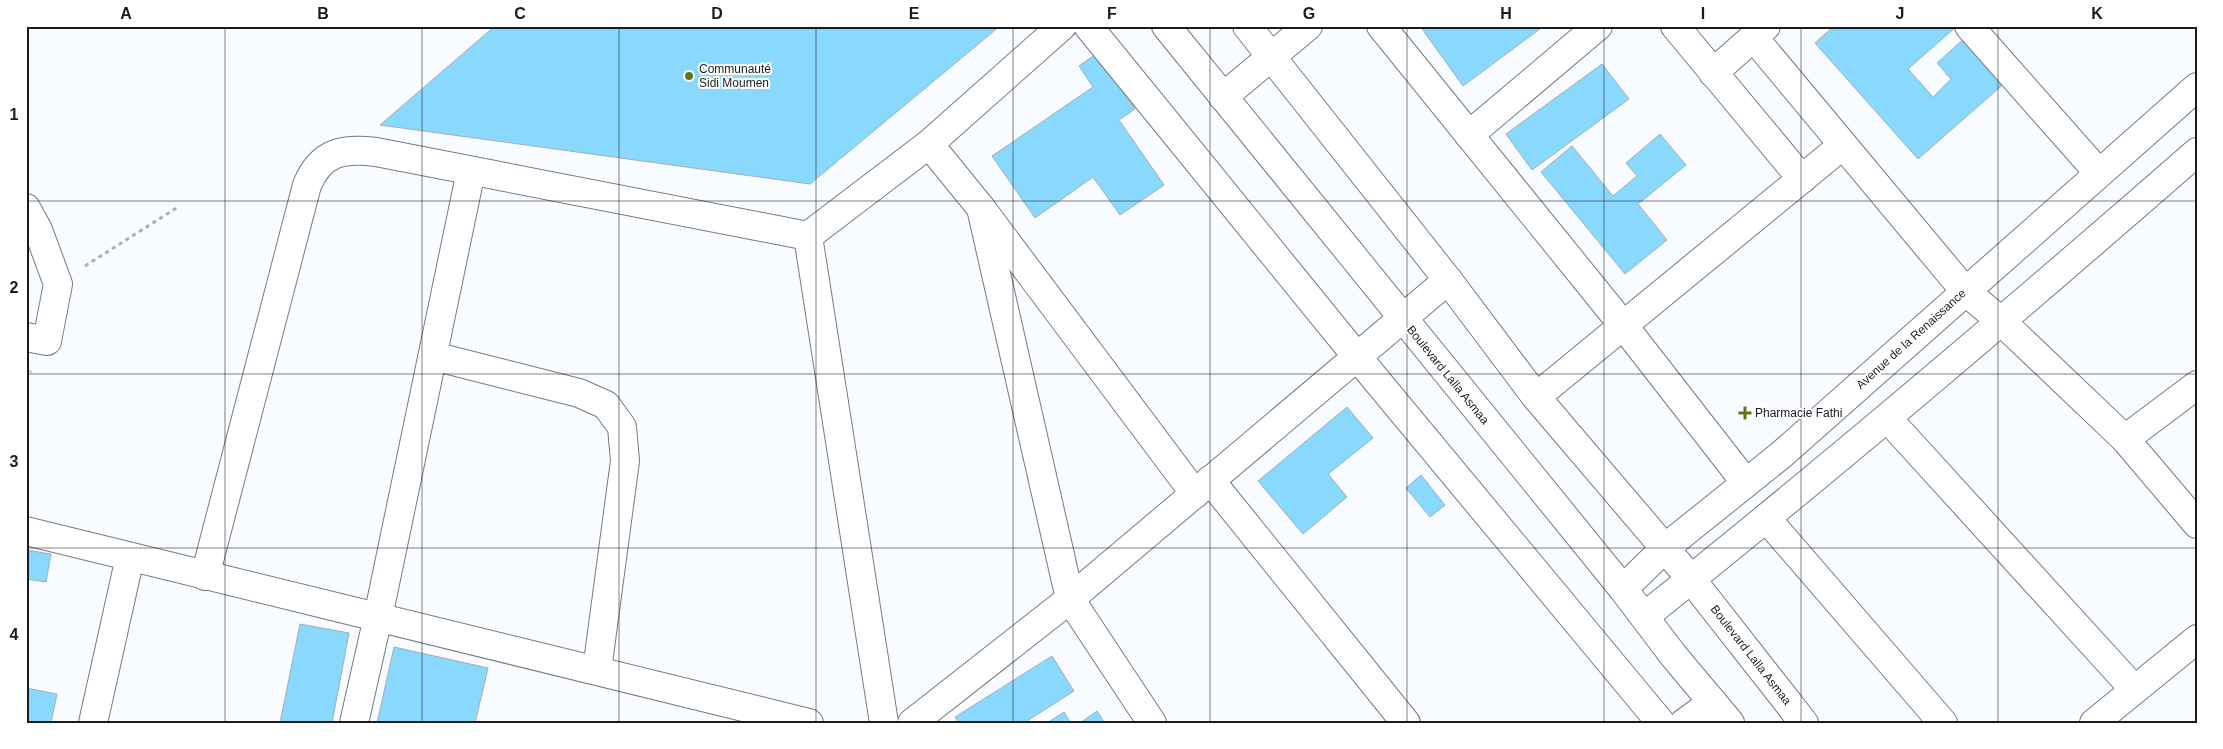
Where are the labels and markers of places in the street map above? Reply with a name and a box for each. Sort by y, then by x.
place label: Communauté Sidi Moumen [699,62,771,90]
marker: Communauté Sidi Moumen [683,70,695,82]
place label: Pharmacie Fathi [1755,406,1842,420]
marker: Pharmacie Fathi [1739,407,1751,419]

